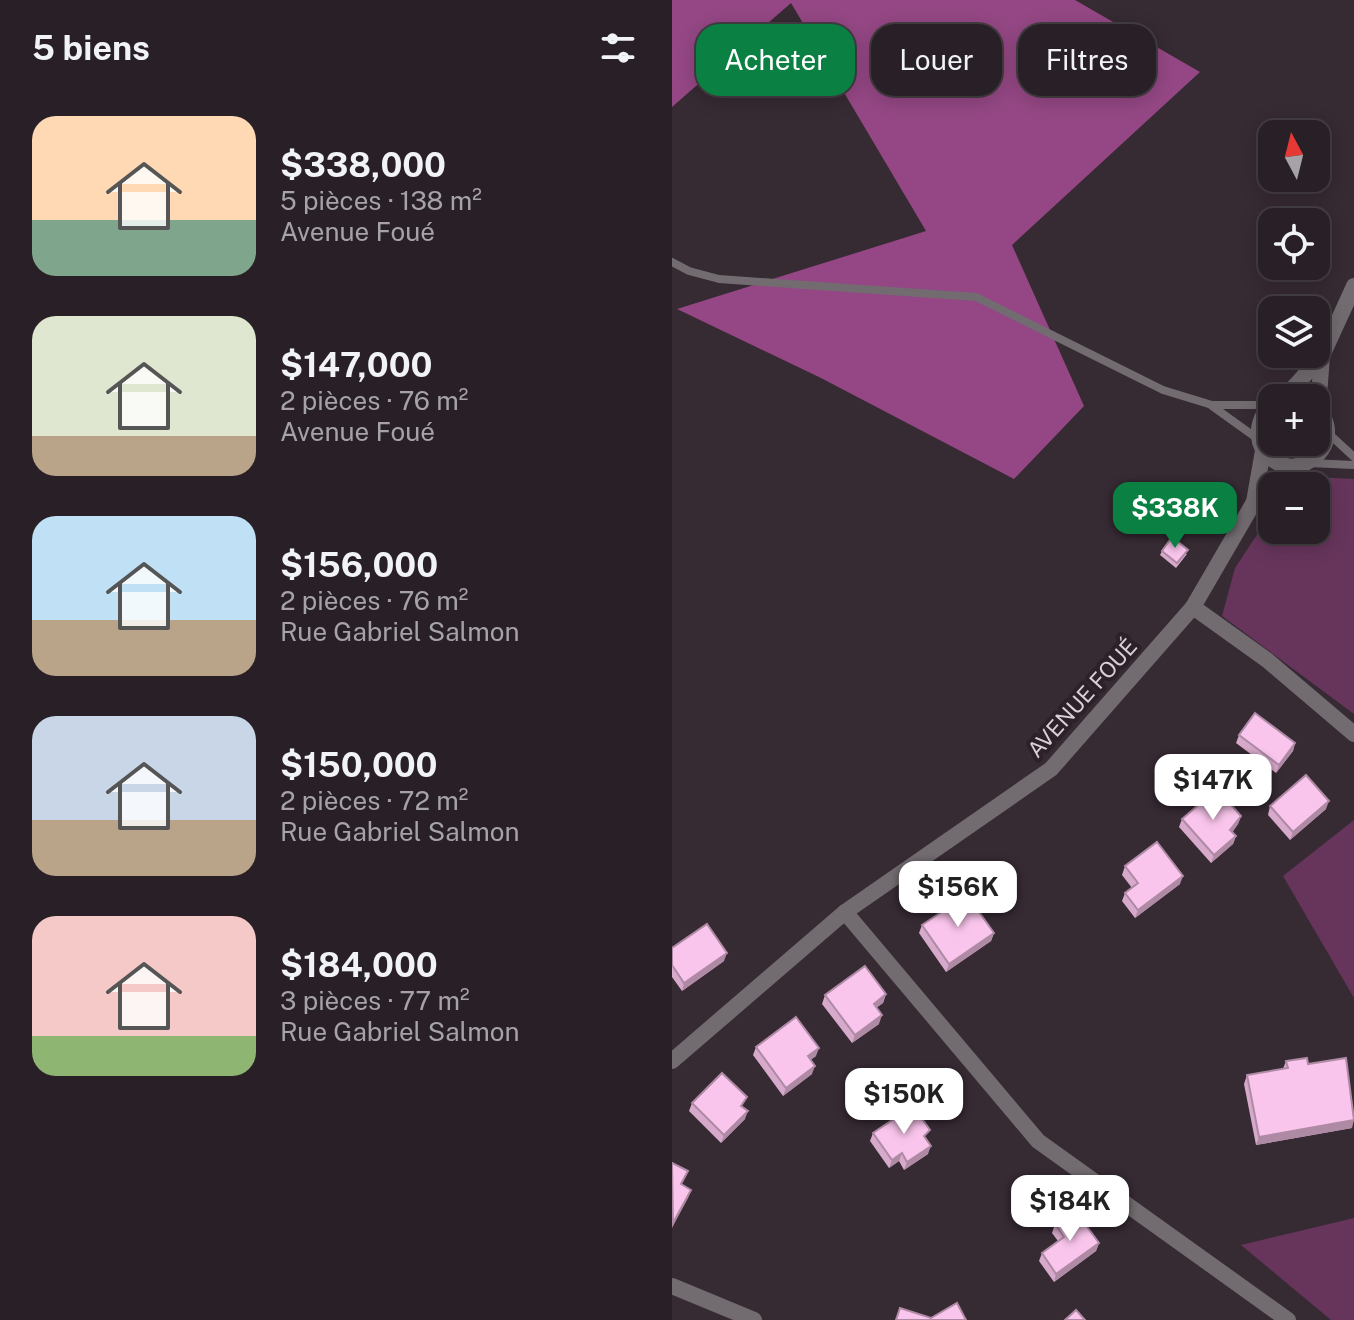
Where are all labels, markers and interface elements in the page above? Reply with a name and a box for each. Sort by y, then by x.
chip: Acheter [696,24,855,96]
chip: Louer [871,24,1002,96]
chip: Filtres [1018,24,1156,96]
icon: filters [596,26,640,70]
text: 5 biens [32,28,150,68]
north arrow [1258,120,1330,192]
map controls [1258,120,1330,544]
text: $338,000 [280,145,446,185]
icon: home [96,148,192,244]
text: 5 pièces · 138 m² [280,185,482,216]
button: locate [1258,208,1330,280]
text: Avenue Foué [280,216,435,247]
button: layers [1258,296,1330,368]
text: $147,000 [280,345,432,385]
icon: home [96,348,192,444]
button: + [1258,384,1330,456]
text: 2 pièces · 76 m² [280,385,468,416]
text: Avenue Foué [280,416,435,447]
button: − [1258,472,1330,544]
pin: $338K [1119,482,1231,550]
text: $338K [1131,492,1219,523]
text: $156,000 [280,545,438,585]
icon: home [96,548,192,644]
text: 2 pièces · 76 m² [280,585,468,616]
text: Rue Gabriel Salmon [280,616,519,647]
street label: AVENUE FOUÉ [1022,633,1142,763]
text: $150,000 [280,745,438,785]
icon: home [96,748,192,844]
pin: $147K [1157,754,1269,822]
text: $147K [1173,764,1253,795]
text: 2 pièces · 72 m² [280,785,468,816]
text: Rue Gabriel Salmon [280,816,519,847]
pin: $156K [902,861,1014,929]
text: $156K [917,871,999,902]
text: $184,000 [280,945,438,985]
icon: home [96,948,192,1044]
text: 3 pièces · 77 m² [280,985,469,1016]
text: Rue Gabriel Salmon [280,1016,519,1047]
pin: $150K [848,1068,960,1136]
text: $150K [863,1078,945,1109]
pin: $184K [1014,1175,1126,1243]
text: $184K [1029,1185,1111,1216]

